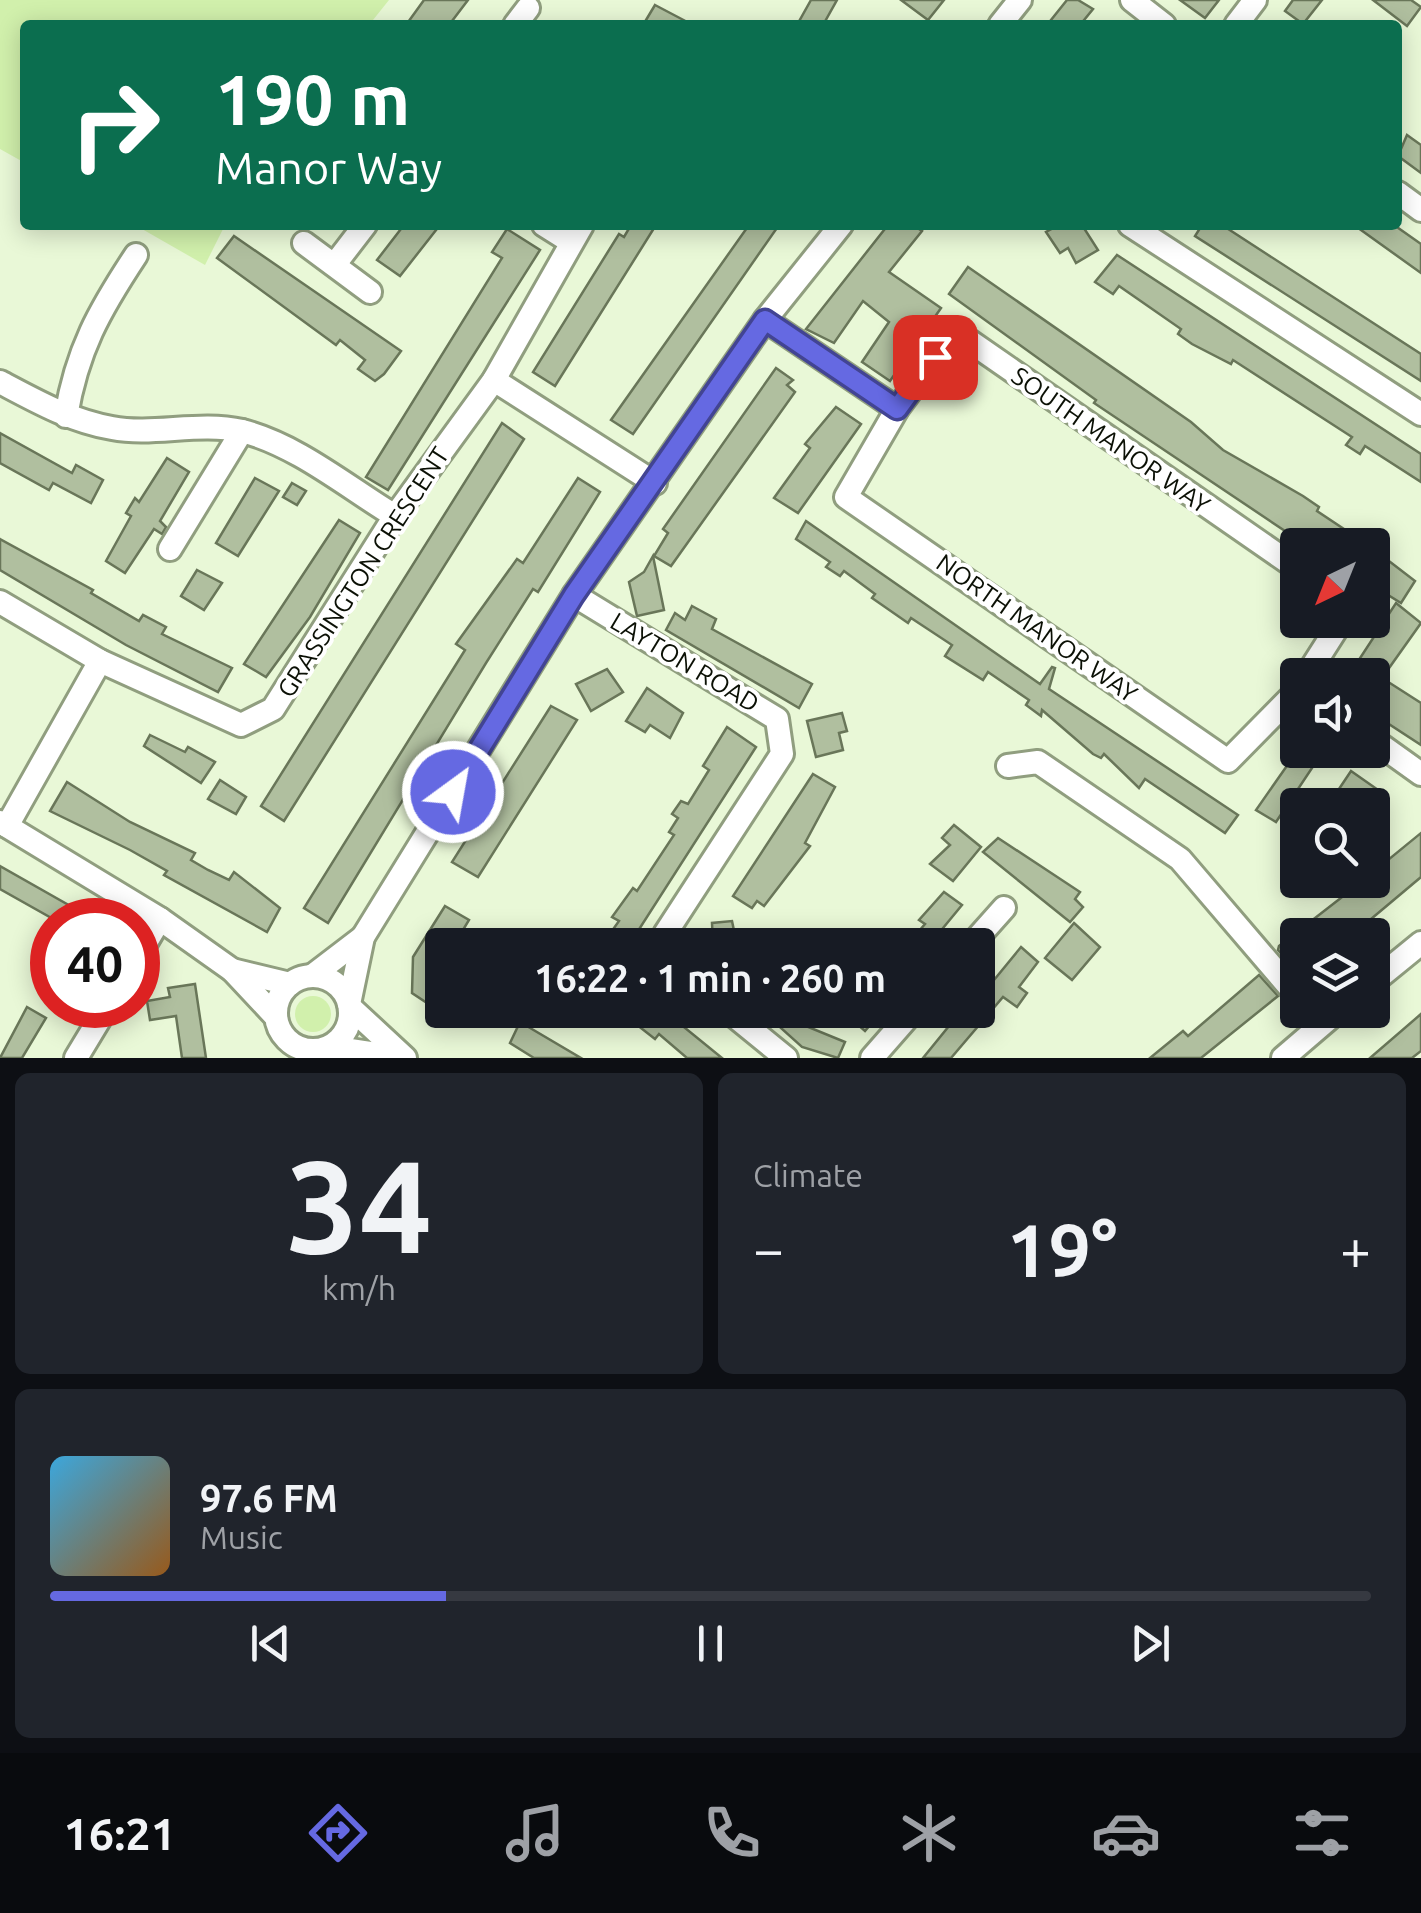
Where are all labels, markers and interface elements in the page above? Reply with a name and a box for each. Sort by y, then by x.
icon: right [50,60,180,190]
text: 190 m [215,60,410,138]
text: Manor Way [215,142,442,193]
pin [893,315,978,400]
icon: arrive [908,330,963,385]
street label: SOUTH MANOR WAY [1007,361,1216,519]
street label: GRASSINGTON CRESCENT [272,442,454,702]
north arrow [1280,528,1390,638]
map controls [1280,528,1390,1028]
street label: NORTH MANOR WAY [931,548,1143,708]
street label: LAYTON ROAD [606,607,764,717]
button: sound [1280,658,1390,768]
position arrow [401,740,505,844]
button: search [1280,788,1390,898]
speed limit sign: 40 [30,898,160,1028]
button: layers [1280,918,1390,1028]
text: 16:22 · 1 min · 260 m [534,957,886,999]
text: 34 [286,1132,432,1278]
text: Climate [753,1157,863,1193]
text: 19° [1006,1207,1118,1291]
text: − [753,1218,784,1279]
text: + [1340,1218,1371,1279]
text: km/h [322,1270,396,1306]
text: 97.6 FM [200,1477,338,1519]
text: Music [200,1519,283,1555]
icon: previous [243,1616,298,1671]
icon: pause [683,1616,738,1671]
icon: next [1123,1616,1178,1671]
icon: directions [303,1798,373,1868]
icon: music [500,1798,570,1868]
icon: phone [697,1798,767,1868]
icon: climate [894,1798,964,1868]
icon: car [1091,1798,1161,1868]
icon: filters [1287,1798,1357,1868]
text: 16:21 [63,1808,176,1859]

